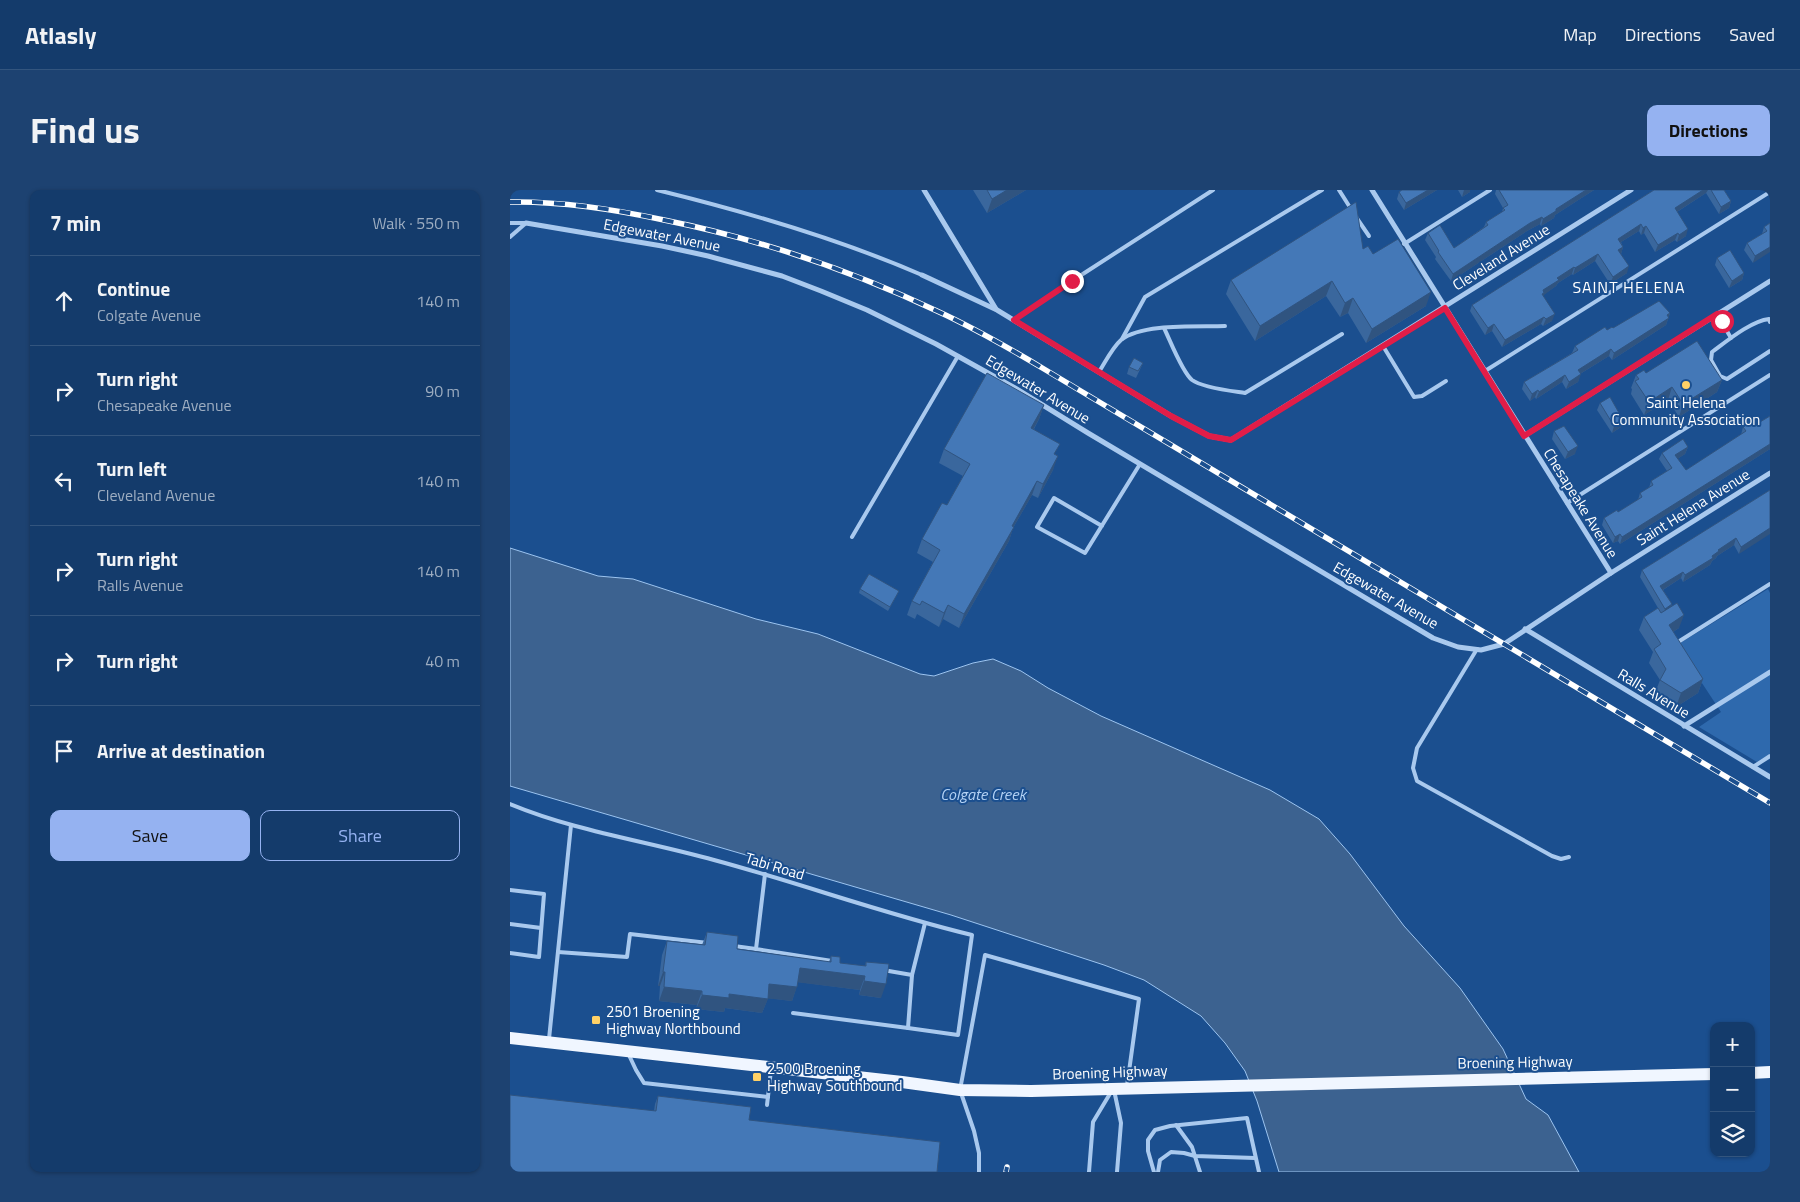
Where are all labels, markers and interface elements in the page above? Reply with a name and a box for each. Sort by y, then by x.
text: Atlasly [25,17,96,53]
text: Map [1563,21,1597,48]
text: Directions [1625,21,1701,48]
text: Saved [1729,21,1775,48]
text: Find us [30,103,140,157]
button: Directions [1647,105,1770,156]
text: 7 min [50,207,101,239]
text: Walk · 550 m [372,211,460,235]
street label: Edgewater Avenue [602,212,722,258]
street label: Cleveland Avenue [1448,218,1554,296]
route end [1061,270,1084,293]
text: Continue [97,274,170,303]
district label: SAINT HELENA [1572,275,1686,299]
icon: ahead [50,287,78,315]
text: 140 m [416,289,460,313]
text: Colgate Avenue [97,303,201,327]
route start [1711,310,1734,333]
street label: Edgewater Avenue [981,349,1095,429]
text: Turn right [97,364,178,393]
icon: right [50,377,78,405]
text: 90 m [425,379,460,403]
marker: Saint Helena Community Association [1680,379,1692,391]
place label: Saint Helena Community Association [1612,391,1760,431]
text: Chesapeake Avenue [97,393,231,417]
street label: Chesapeake Avenue [1538,443,1624,563]
text: Turn left [97,454,167,483]
street label: Saint Helena Avenue [1632,463,1754,551]
icon: left [50,467,78,495]
text: 140 m [416,469,460,493]
text: Cleveland Avenue [97,483,215,507]
text: Turn right [97,544,178,573]
street label: Edgewater Avenue [1329,555,1443,635]
icon: right [50,557,78,585]
text: 140 m [416,559,460,583]
text: Ralls Avenue [97,573,183,597]
text: Turn right [97,646,178,675]
icon: right [50,647,78,675]
text: 40 m [425,649,460,673]
street label: Ralls Avenue [1613,662,1695,724]
text: Arrive at destination [97,736,265,765]
icon: arrive [50,737,78,765]
water label: Colgate Creek [940,782,1028,806]
button: Save [50,810,250,861]
button: Share [260,810,460,861]
street label: Tabi Road [742,846,808,886]
place label: 2501 Broening Highway Northbound [606,1000,741,1040]
marker: 2501 Broening Highway Northbound [590,1014,602,1026]
map controls [1710,1022,1755,1157]
button: + [1710,1022,1755,1067]
street label: Broening Highway [1457,1049,1573,1075]
place label: 2500 Broening Highway Southbound [767,1057,903,1097]
street label: Broening Highway [1052,1058,1168,1086]
button: − [1710,1067,1755,1112]
marker: 2500 Broening Highway Southbound [751,1071,763,1083]
button: layers [1710,1112,1755,1157]

